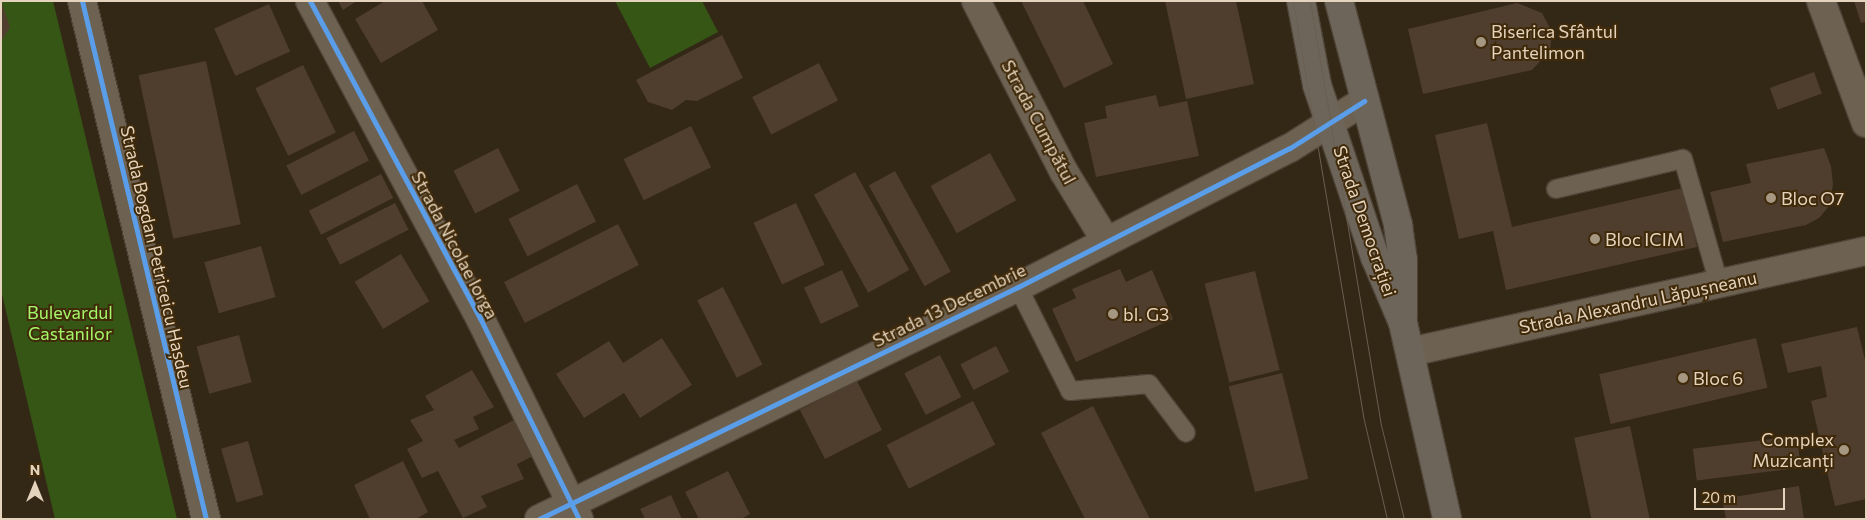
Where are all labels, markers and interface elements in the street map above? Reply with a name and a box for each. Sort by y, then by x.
place label: Biserica Sfântul Pantelimon [1491,21,1617,64]
marker: Biserica Sfântul Pantelimon [1475,36,1487,48]
street label: Strada Cumpătul [997,56,1081,188]
street label: Strada Bogdan Petriceicu Hașdeu [116,124,198,390]
street label: Strada Democrației [1329,143,1401,299]
street label: Strada Nicolae Iorga [407,167,503,323]
place label: Bloc O7 [1781,187,1844,209]
marker: Bloc O7 [1765,192,1777,204]
place label: Bloc ICIM [1605,228,1684,250]
marker: Bloc ICIM [1589,233,1601,245]
street label: Strada 13 Decembrie [869,259,1029,351]
street label: Strada Alexandru Lăpușneanu [1517,266,1759,338]
park label: Bulevardul Castanilor [27,302,113,344]
place label: bl. G3 [1123,303,1169,325]
marker: bl. G3 [1107,308,1119,320]
place label: Bloc 6 [1693,367,1743,389]
marker: Bloc 6 [1677,372,1689,384]
place label: Complex Muzicanți [1753,429,1834,472]
marker: Complex Muzicanți [1838,444,1850,456]
north arrow [10,460,60,510]
text: N [30,461,40,478]
scale bar [1697,478,1788,510]
text: 20 m [1702,488,1736,506]

